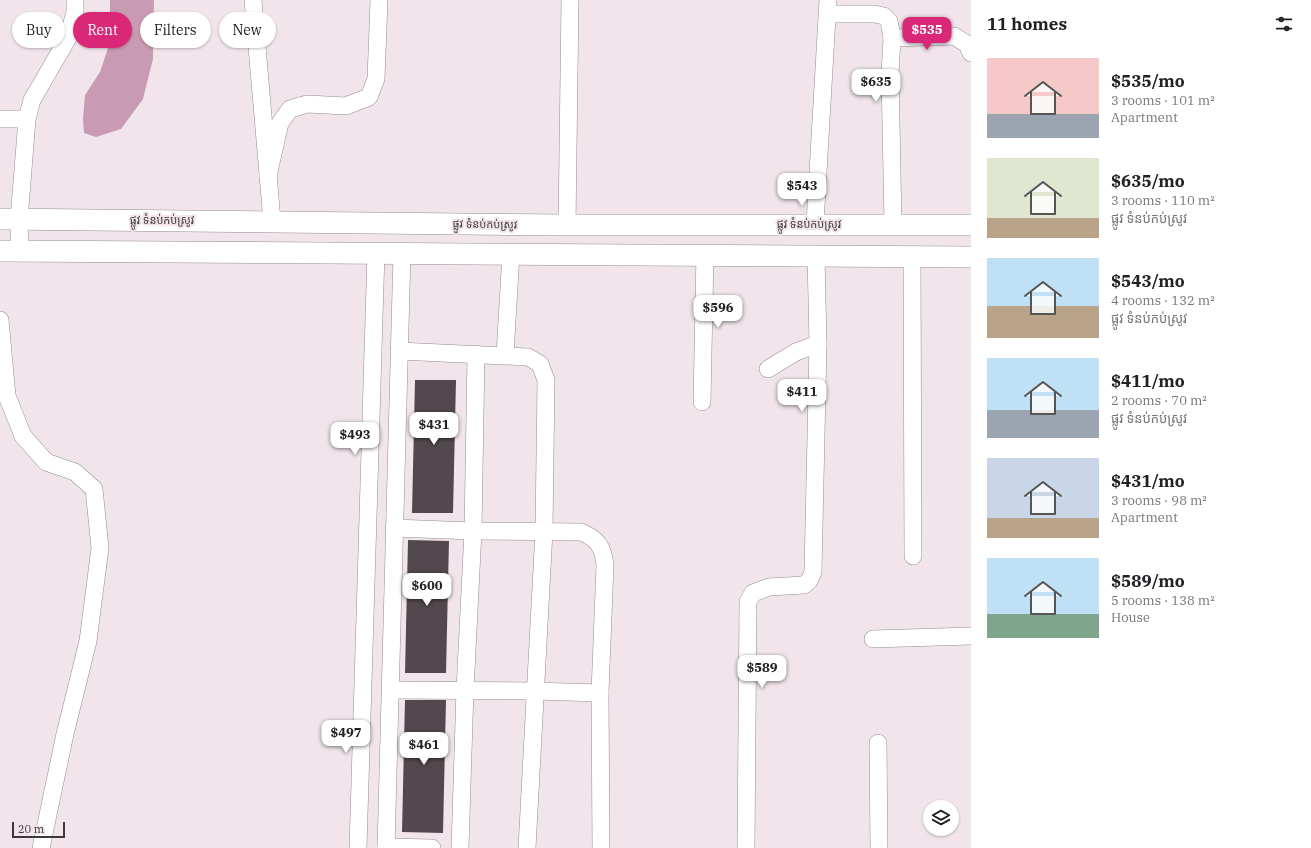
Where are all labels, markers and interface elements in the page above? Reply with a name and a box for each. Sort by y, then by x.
chip: Buy [12,12,65,48]
chip: Rent [73,12,132,48]
chip: Filters [140,12,211,48]
chip: New [219,12,276,48]
text: 11 homes [987,13,1067,35]
icon: filters [1273,13,1295,35]
pin: $535 [903,17,951,51]
text: $535 [911,21,943,38]
pin: $635 [852,69,900,103]
text: $535/mo [1111,70,1185,92]
text: $635 [860,73,892,90]
icon: home [1019,74,1067,122]
text: 3 rooms · 101 m² [1111,92,1215,109]
text: Apartment [1111,109,1178,126]
text: $635/mo [1111,170,1185,192]
pin: $543 [778,173,826,207]
icon: home [1019,174,1067,222]
text: $543 [786,177,818,194]
text: 3 rooms · 110 m² [1111,192,1215,209]
text: ផ្លូវ ទំនប់កប់ស្រូវ [1111,210,1187,227]
street label: ផ្លូវ ទំនប់កប់ស្រូវ [130,213,195,230]
street label: ផ្លូវ ទំនប់កប់ស្រូវ [453,216,518,235]
street label: ផ្លូវ ទំនប់កប់ស្រូវ [777,217,842,234]
text: $543/mo [1111,270,1185,292]
icon: home [1019,274,1067,322]
text: 4 rooms · 132 m² [1111,292,1215,309]
pin: $596 [694,295,742,329]
text: $596 [702,299,734,316]
text: ផ្លូវ ទំនប់កប់ស្រូវ [1111,310,1187,327]
text: $411/mo [1111,370,1185,392]
icon: home [1019,374,1067,422]
pin: $411 [778,379,826,413]
text: $411 [786,383,818,400]
text: 2 rooms · 70 m² [1111,392,1207,409]
text: ផ្លូវ ទំនប់កប់ស្រូវ [1111,410,1187,427]
pin: $431 [410,412,458,446]
text: $431 [418,416,450,433]
pin: $493 [331,422,379,456]
text: $493 [339,426,371,443]
text: $431/mo [1111,470,1185,492]
icon: home [1019,474,1067,522]
text: 3 rooms · 98 m² [1111,492,1207,509]
text: Apartment [1111,509,1178,526]
text: $589/mo [1111,570,1185,592]
pin: $600 [403,573,451,607]
icon: home [1019,574,1067,622]
text: $600 [411,577,443,594]
text: 5 rooms · 138 m² [1111,592,1215,609]
text: House [1111,609,1150,626]
pin: $589 [738,655,786,689]
text: $589 [746,659,778,676]
pin: $497 [322,720,370,754]
text: $497 [330,724,362,741]
pin: $461 [400,732,448,766]
text: $461 [408,736,440,753]
map controls [923,800,959,836]
button: layers [923,800,959,836]
scale bar [12,820,65,839]
text: 20 m [18,822,44,836]

